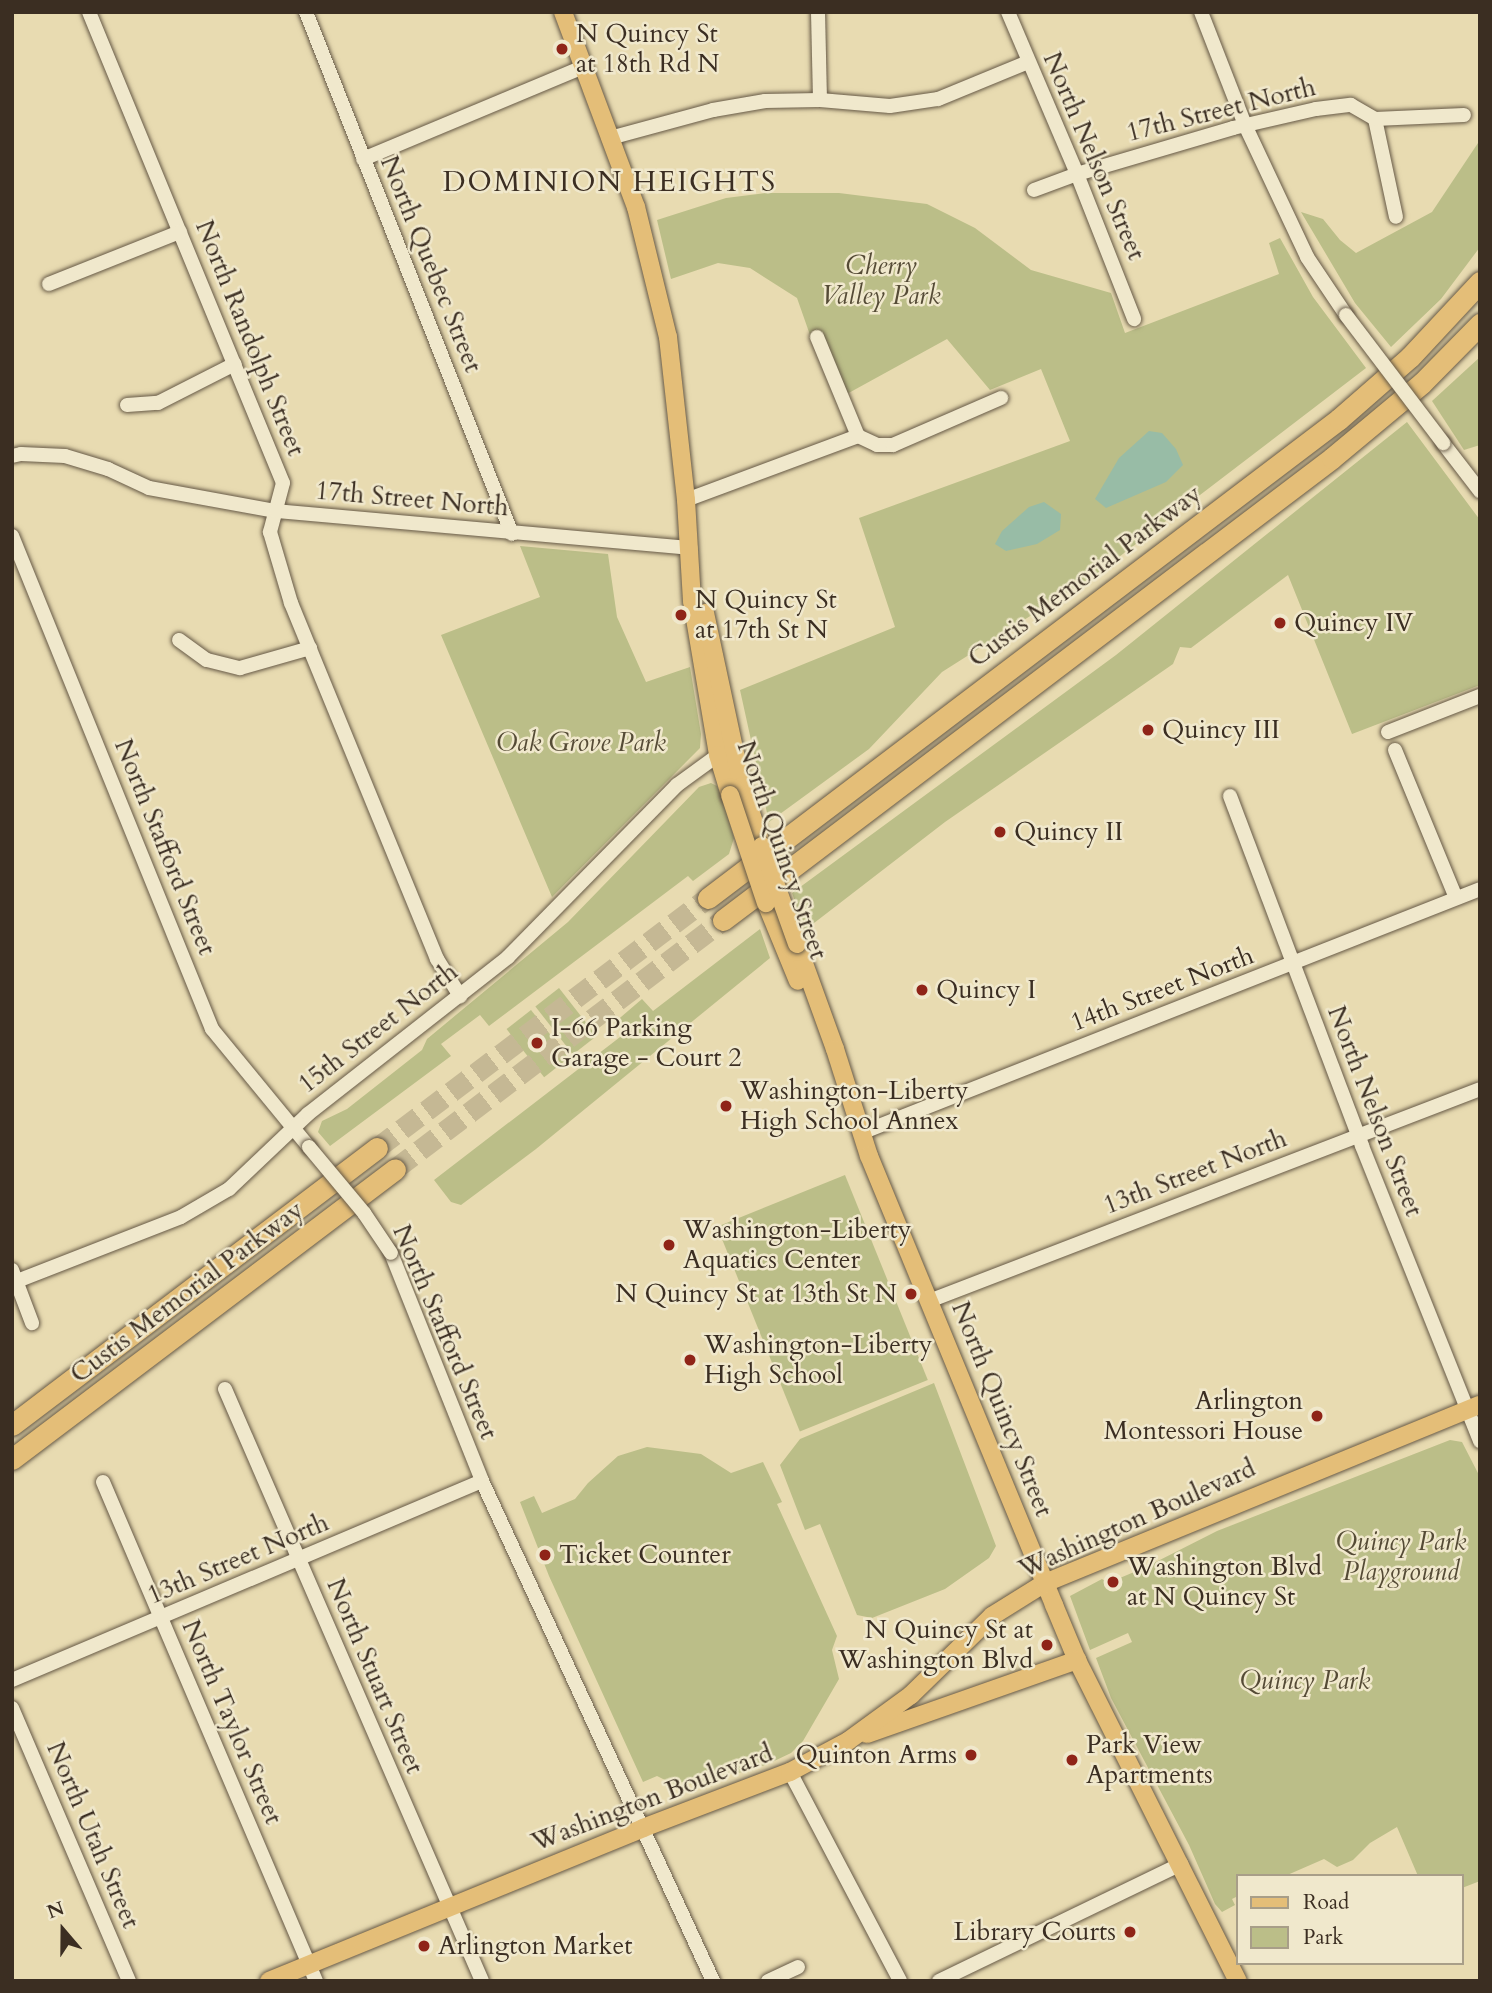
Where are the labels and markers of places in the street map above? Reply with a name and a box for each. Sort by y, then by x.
place label: N Quincy St at 18th Rd N [576,18,720,80]
marker: N Quincy St at 18th Rd N [554,41,570,57]
place label: N Quincy St at 17th St N [695,584,837,646]
marker: N Quincy St at 17th St N [673,607,689,623]
place label: Quincy IV [1294,607,1413,639]
marker: Quincy IV [1272,615,1288,631]
place label: Quincy III [1162,714,1280,746]
marker: Quincy III [1140,722,1156,738]
place label: Quincy II [1014,816,1123,848]
marker: Quincy II [992,824,1008,840]
place label: Quincy I [936,974,1036,1006]
marker: Quincy I [914,982,930,998]
place label: I-66 Parking Garage - Court 2 [551,1012,742,1074]
marker: I-66 Parking Garage - Court 2 [529,1035,545,1051]
place label: Washington-Liberty High School Annex [740,1075,968,1136]
marker: Washington-Liberty High School Annex [718,1098,734,1114]
place label: Washington-Liberty Aquatics Center [683,1214,911,1276]
marker: Washington-Liberty Aquatics Center [661,1237,677,1253]
place label: N Quincy St at 13th St N [615,1278,897,1310]
marker: N Quincy St at 13th St N [903,1286,919,1302]
place label: Washington-Liberty High School [704,1329,932,1390]
marker: Washington-Liberty High School [682,1352,698,1368]
place label: Arlington Montessori House [1104,1385,1303,1446]
marker: Arlington Montessori House [1309,1408,1325,1424]
place label: Ticket Counter [559,1539,731,1571]
marker: Ticket Counter [537,1547,553,1563]
place label: Washington Blvd at N Quincy St [1127,1551,1322,1612]
marker: Washington Blvd at N Quincy St [1105,1574,1121,1590]
place label: N Quincy St at Washington Blvd [838,1614,1033,1676]
marker: N Quincy St at Washington Blvd [1039,1637,1055,1653]
place label: Park View Apartments [1086,1729,1213,1790]
place label: Quinton Arms [796,1739,957,1771]
marker: Quinton Arms [963,1747,979,1763]
marker: Park View Apartments [1064,1752,1080,1768]
place label: Library Courts [953,1916,1116,1948]
marker: Library Courts [1122,1924,1138,1940]
place label: Arlington Market [438,1930,632,1962]
marker: Arlington Market [416,1938,432,1954]

